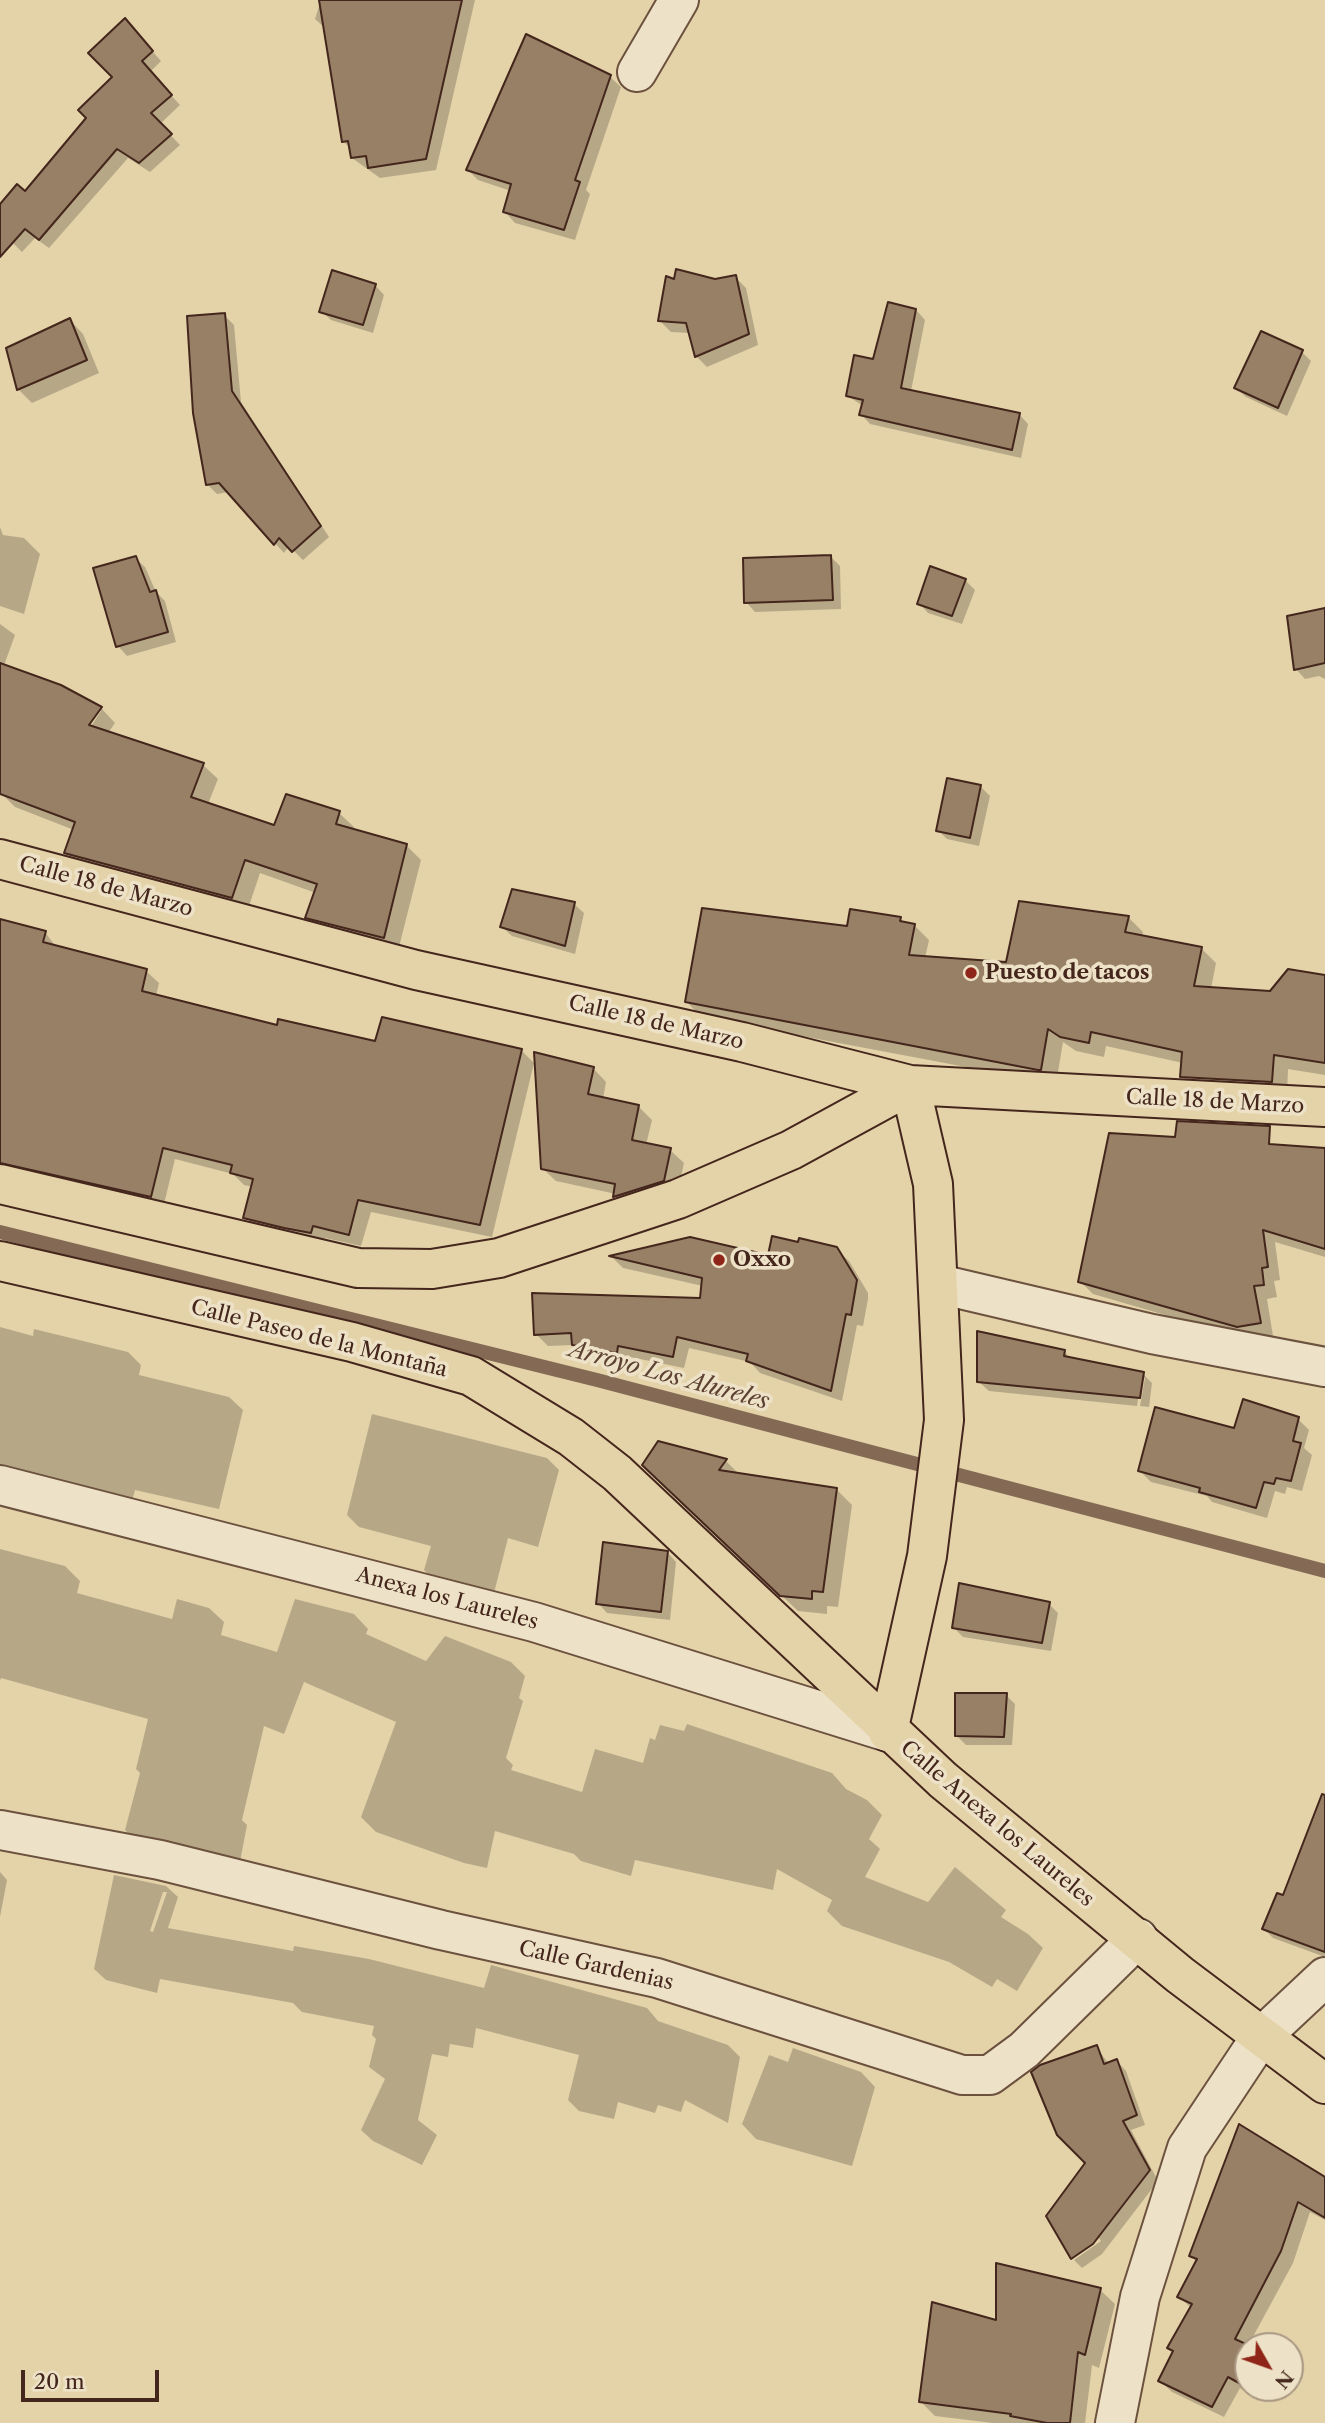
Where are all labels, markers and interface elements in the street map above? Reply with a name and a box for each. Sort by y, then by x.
street label: Calle 18 de Marzo [16,852,196,922]
place label: Puesto de tacos [985,960,1150,986]
marker: Puesto de tacos [963,965,979,981]
street label: Calle 18 de Marzo [566,991,746,1055]
street label: Calle 18 de Marzo [1125,1085,1305,1119]
place label: Oxxo [733,1247,791,1273]
marker: Oxxo [711,1252,727,1268]
street label: Calle Paseo de la Montaña [188,1295,450,1383]
water label: Arroyo Los Alureles [566,1336,772,1416]
street label: Anexa los Laureles [353,1563,541,1635]
street label: Calle Anexa los Laureles [895,1736,1099,1912]
street label: Calle Gardenias [516,1936,676,1996]
north arrow [1234,2332,1304,2402]
scale bar [24,2356,163,2400]
text: N [1270,2366,1298,2393]
text: 20 m [34,2369,85,2394]

